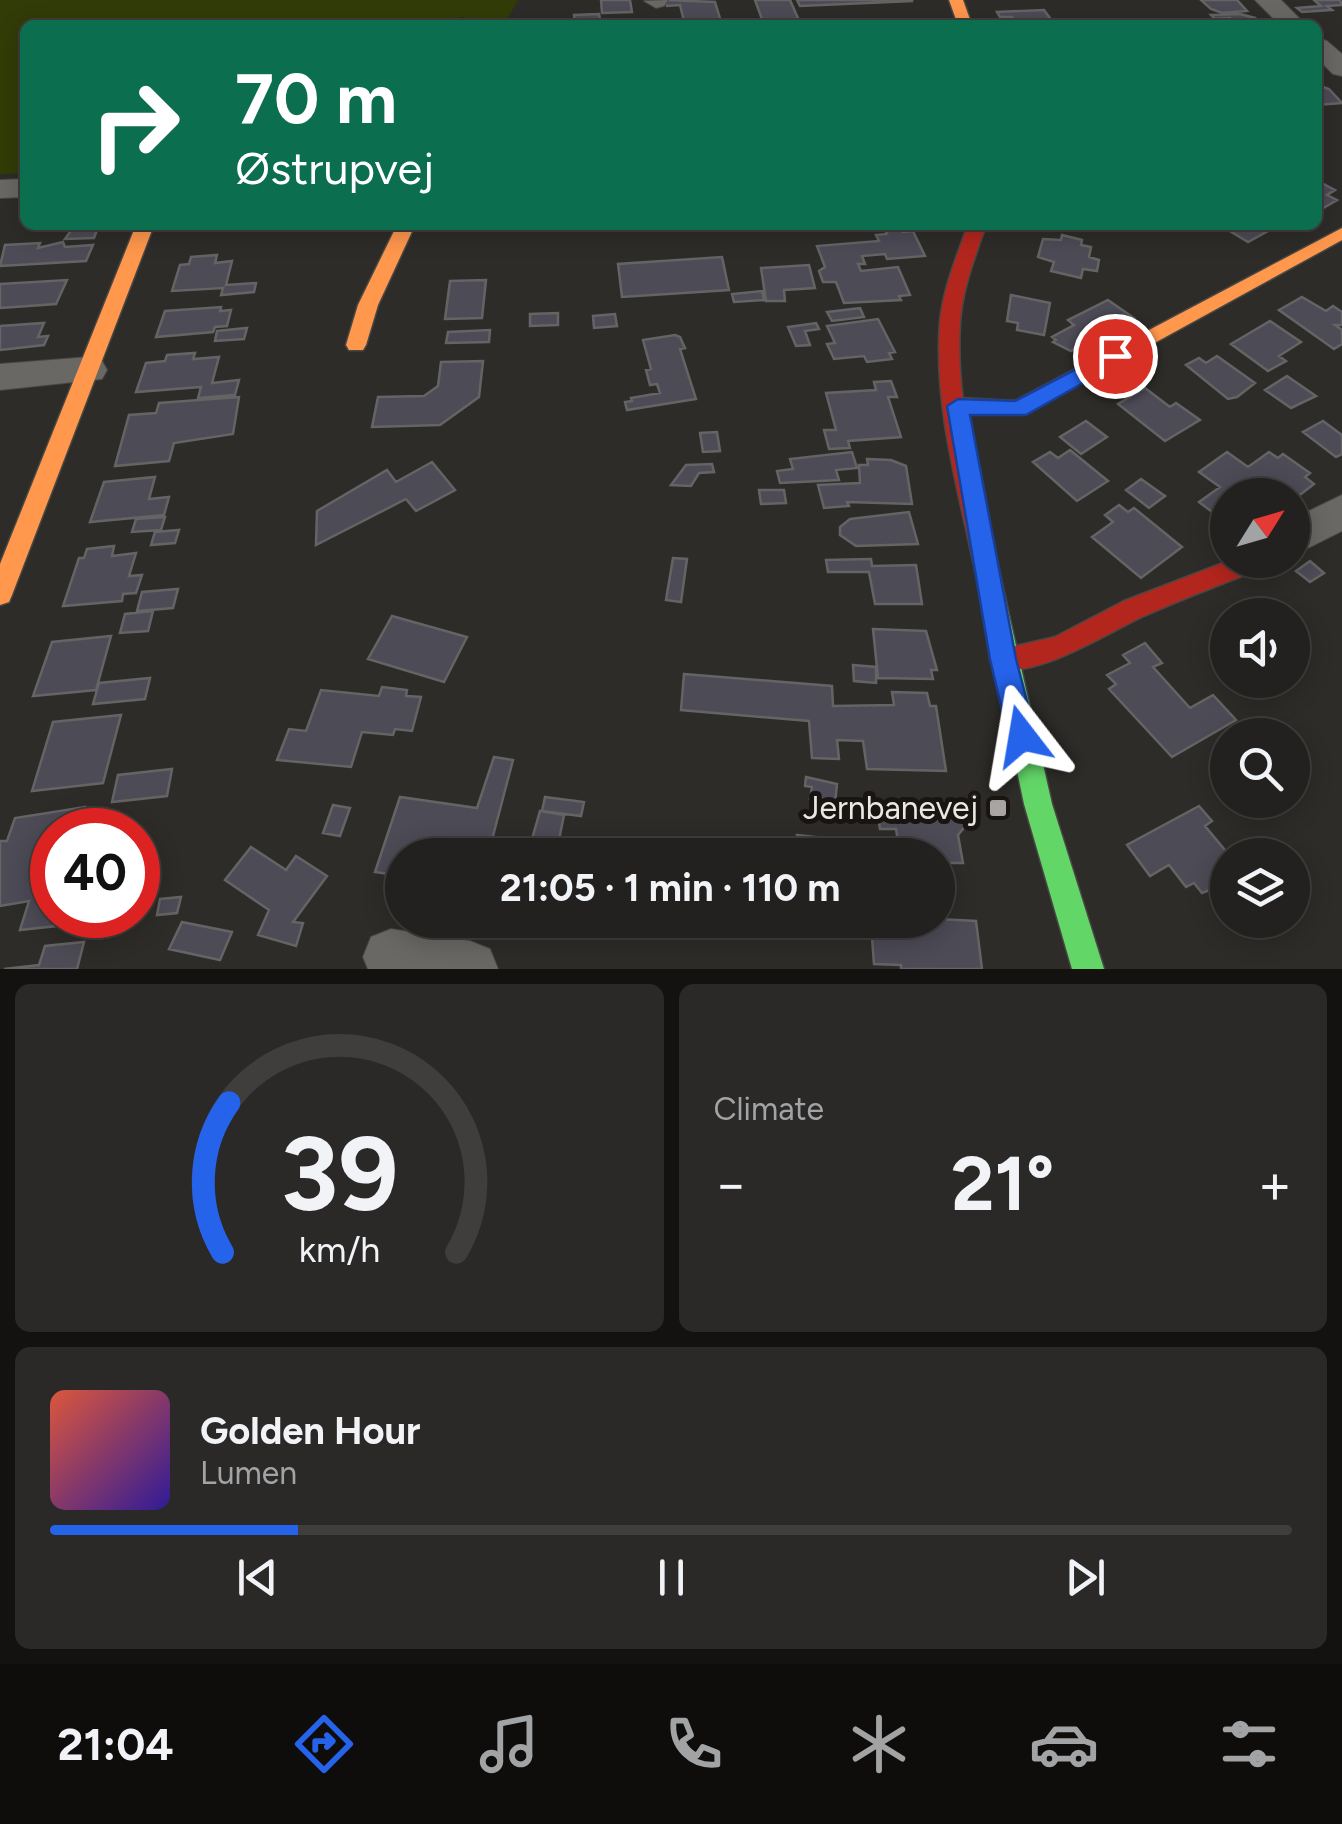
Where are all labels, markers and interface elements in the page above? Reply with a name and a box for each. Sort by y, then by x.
text: 70 m [235,56,397,141]
icon: right [70,60,200,190]
text: Østrupvej [235,141,434,195]
pin [1073,314,1158,399]
icon: arrive [1088,329,1143,384]
north arrow [1210,478,1310,578]
map controls [1210,478,1310,938]
button: sound [1210,598,1310,698]
position arrow [970,684,1074,788]
button: search [1210,718,1310,818]
place label: Jernbanevej [803,789,978,827]
marker: Jernbanevej [987,797,1009,819]
speed limit sign: 40 [30,808,160,938]
button: layers [1210,838,1310,938]
text: 21:05 · 1 min · 110 m [500,865,840,911]
text: Climate [714,1090,824,1128]
text: 39 [280,1111,398,1236]
text: 21° [951,1139,1054,1229]
text: − [714,1151,748,1217]
text: + [1258,1151,1292,1217]
text: km/h [298,1228,380,1271]
text: Golden Hour [200,1408,421,1454]
text: Lumen [200,1454,297,1492]
icon: previous [230,1550,285,1605]
icon: pause [644,1550,699,1605]
icon: next [1058,1550,1113,1605]
icon: directions [289,1709,359,1779]
icon: music [474,1709,544,1779]
icon: phone [659,1709,729,1779]
icon: climate [844,1709,914,1779]
icon: car [1029,1709,1099,1779]
icon: filters [1214,1709,1284,1779]
text: 21:04 [58,1717,174,1771]

